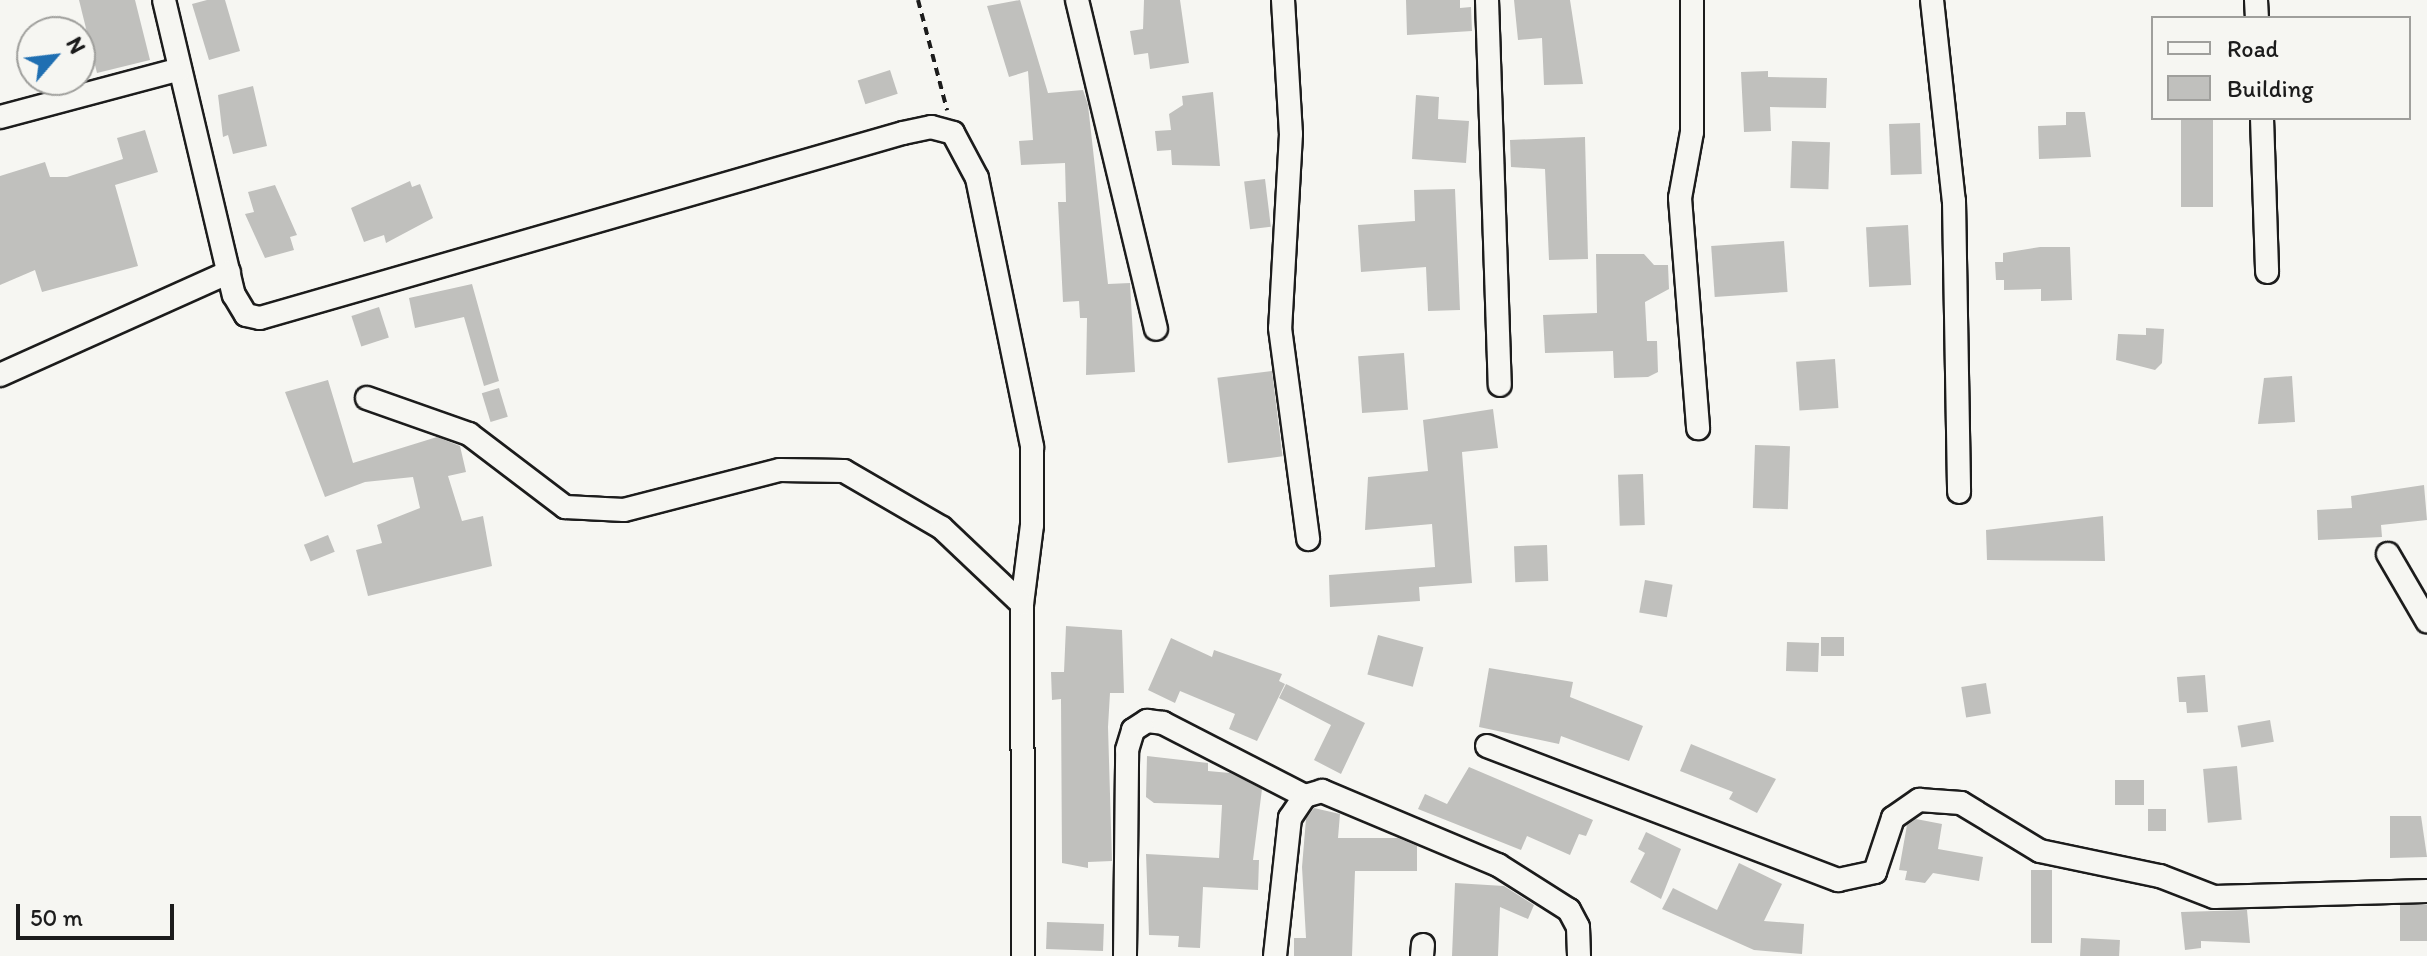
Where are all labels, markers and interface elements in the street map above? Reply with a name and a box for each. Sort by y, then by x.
north arrow [16,16,96,96]
legend [2151,16,2411,120]
text: N [60,33,91,58]
text: Road [2227,34,2279,63]
text: Building [2227,74,2314,103]
scale bar [20,888,178,938]
text: 50 m [30,903,83,932]

